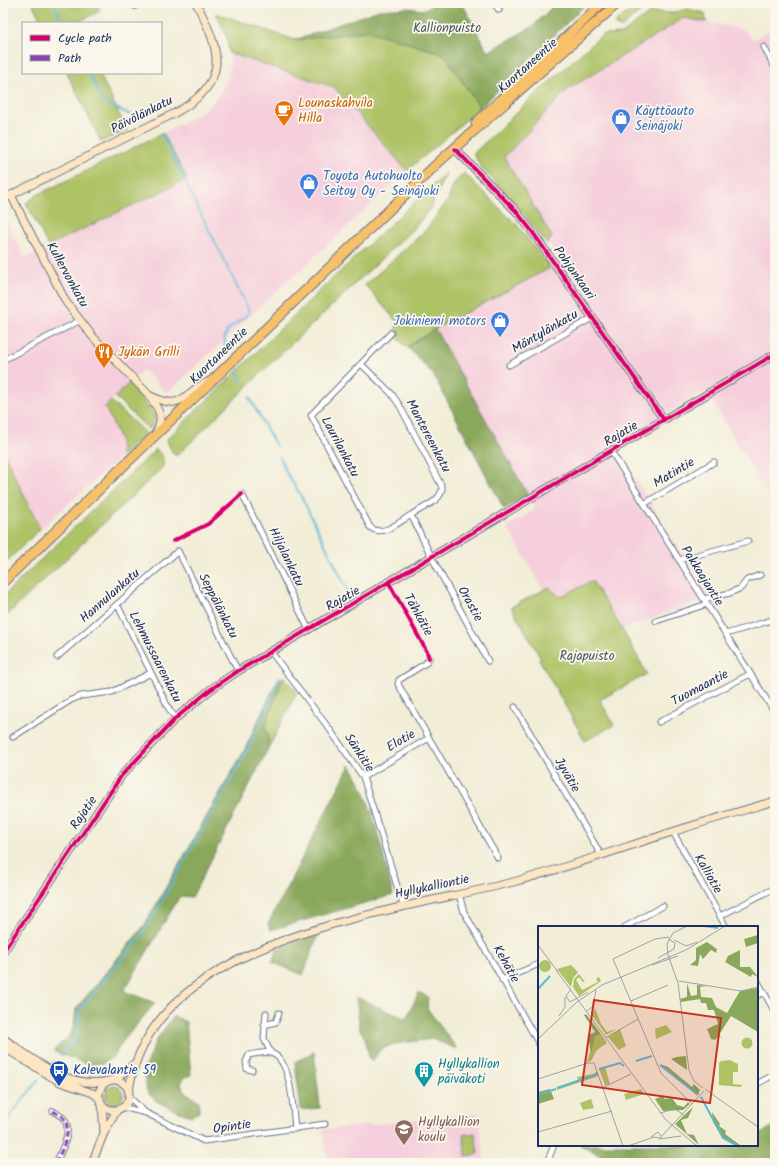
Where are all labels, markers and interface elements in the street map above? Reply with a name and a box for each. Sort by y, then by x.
park label: Kallionpuisto [413,18,481,39]
legend [22,22,162,74]
text: Cycle path [58,29,112,48]
street label: Kuortaneentie [493,33,563,99]
text: Path [58,49,81,68]
street label: Päivölänkatu [107,90,177,140]
place label: Lounaskahvila Hilla [298,93,373,129]
cafe icon: Lounaskahvila Hilla [273,99,295,127]
place label: Käyttöauto Seinäjoki [635,101,694,137]
shop icon: Käyttöauto Seinäjoki [610,107,632,135]
place label: Toyota Autohuolto Seitoy Oy - Seinäjoki [323,166,440,202]
shop icon: Toyota Autohuolto Seitoy Oy - Seinäjoki [298,172,320,200]
street label: Kullervonkatu [40,238,94,312]
street label: Pohjankaari [548,242,601,305]
street label: Mäntylänkatu [508,304,583,360]
shop icon: Jokiniemi motors [489,310,511,338]
place label: Jokiniemi motors [393,311,486,332]
street label: Kuortaneentie [185,322,253,390]
restaurant icon: Jykän Grilli [93,341,115,369]
place label: Jykän Grilli [118,342,180,363]
street label: Mantereenkatu [400,395,457,477]
street label: Laurilankatu [315,413,365,482]
street label: Rajatie [600,415,642,453]
street label: Matintie [649,452,699,494]
street label: Hiljalankatu [263,524,310,591]
street label: Pakkaajantie [675,542,729,610]
street label: Hannulankatu [75,563,146,628]
street label: Seppälänkatu [193,570,244,643]
street label: Rajatie [322,581,364,617]
street label: Orastie [452,582,488,626]
street label: Tähkätie [398,590,438,640]
street label: Lehmussaarenkatu [123,608,187,707]
park label: Rajapuisto [559,646,615,667]
street label: Tuomaantie [667,664,733,712]
street label: Elotie [382,724,420,758]
street label: Sänkitie [338,729,380,777]
street label: Jyvätie [548,753,586,797]
street label: Rajatie [65,792,103,834]
street label: Kalliotie [688,850,728,898]
street label: Hyllykalliontie [393,869,471,905]
inset map [538,926,758,1146]
street label: Kehätie [487,941,525,987]
place label: Hyllykallion päiväkoti [437,1054,500,1090]
bus stop icon: Kalevalantie 59 [48,1059,70,1087]
place label: Kalevalantie 59 [73,1060,157,1081]
building icon: Hyllykallion päiväkoti [413,1060,435,1088]
place label: Hyllykallion koulu [418,1112,480,1148]
street label: Opintie [212,1114,253,1140]
school or university icon: Hyllykallion koulu [393,1118,415,1146]

